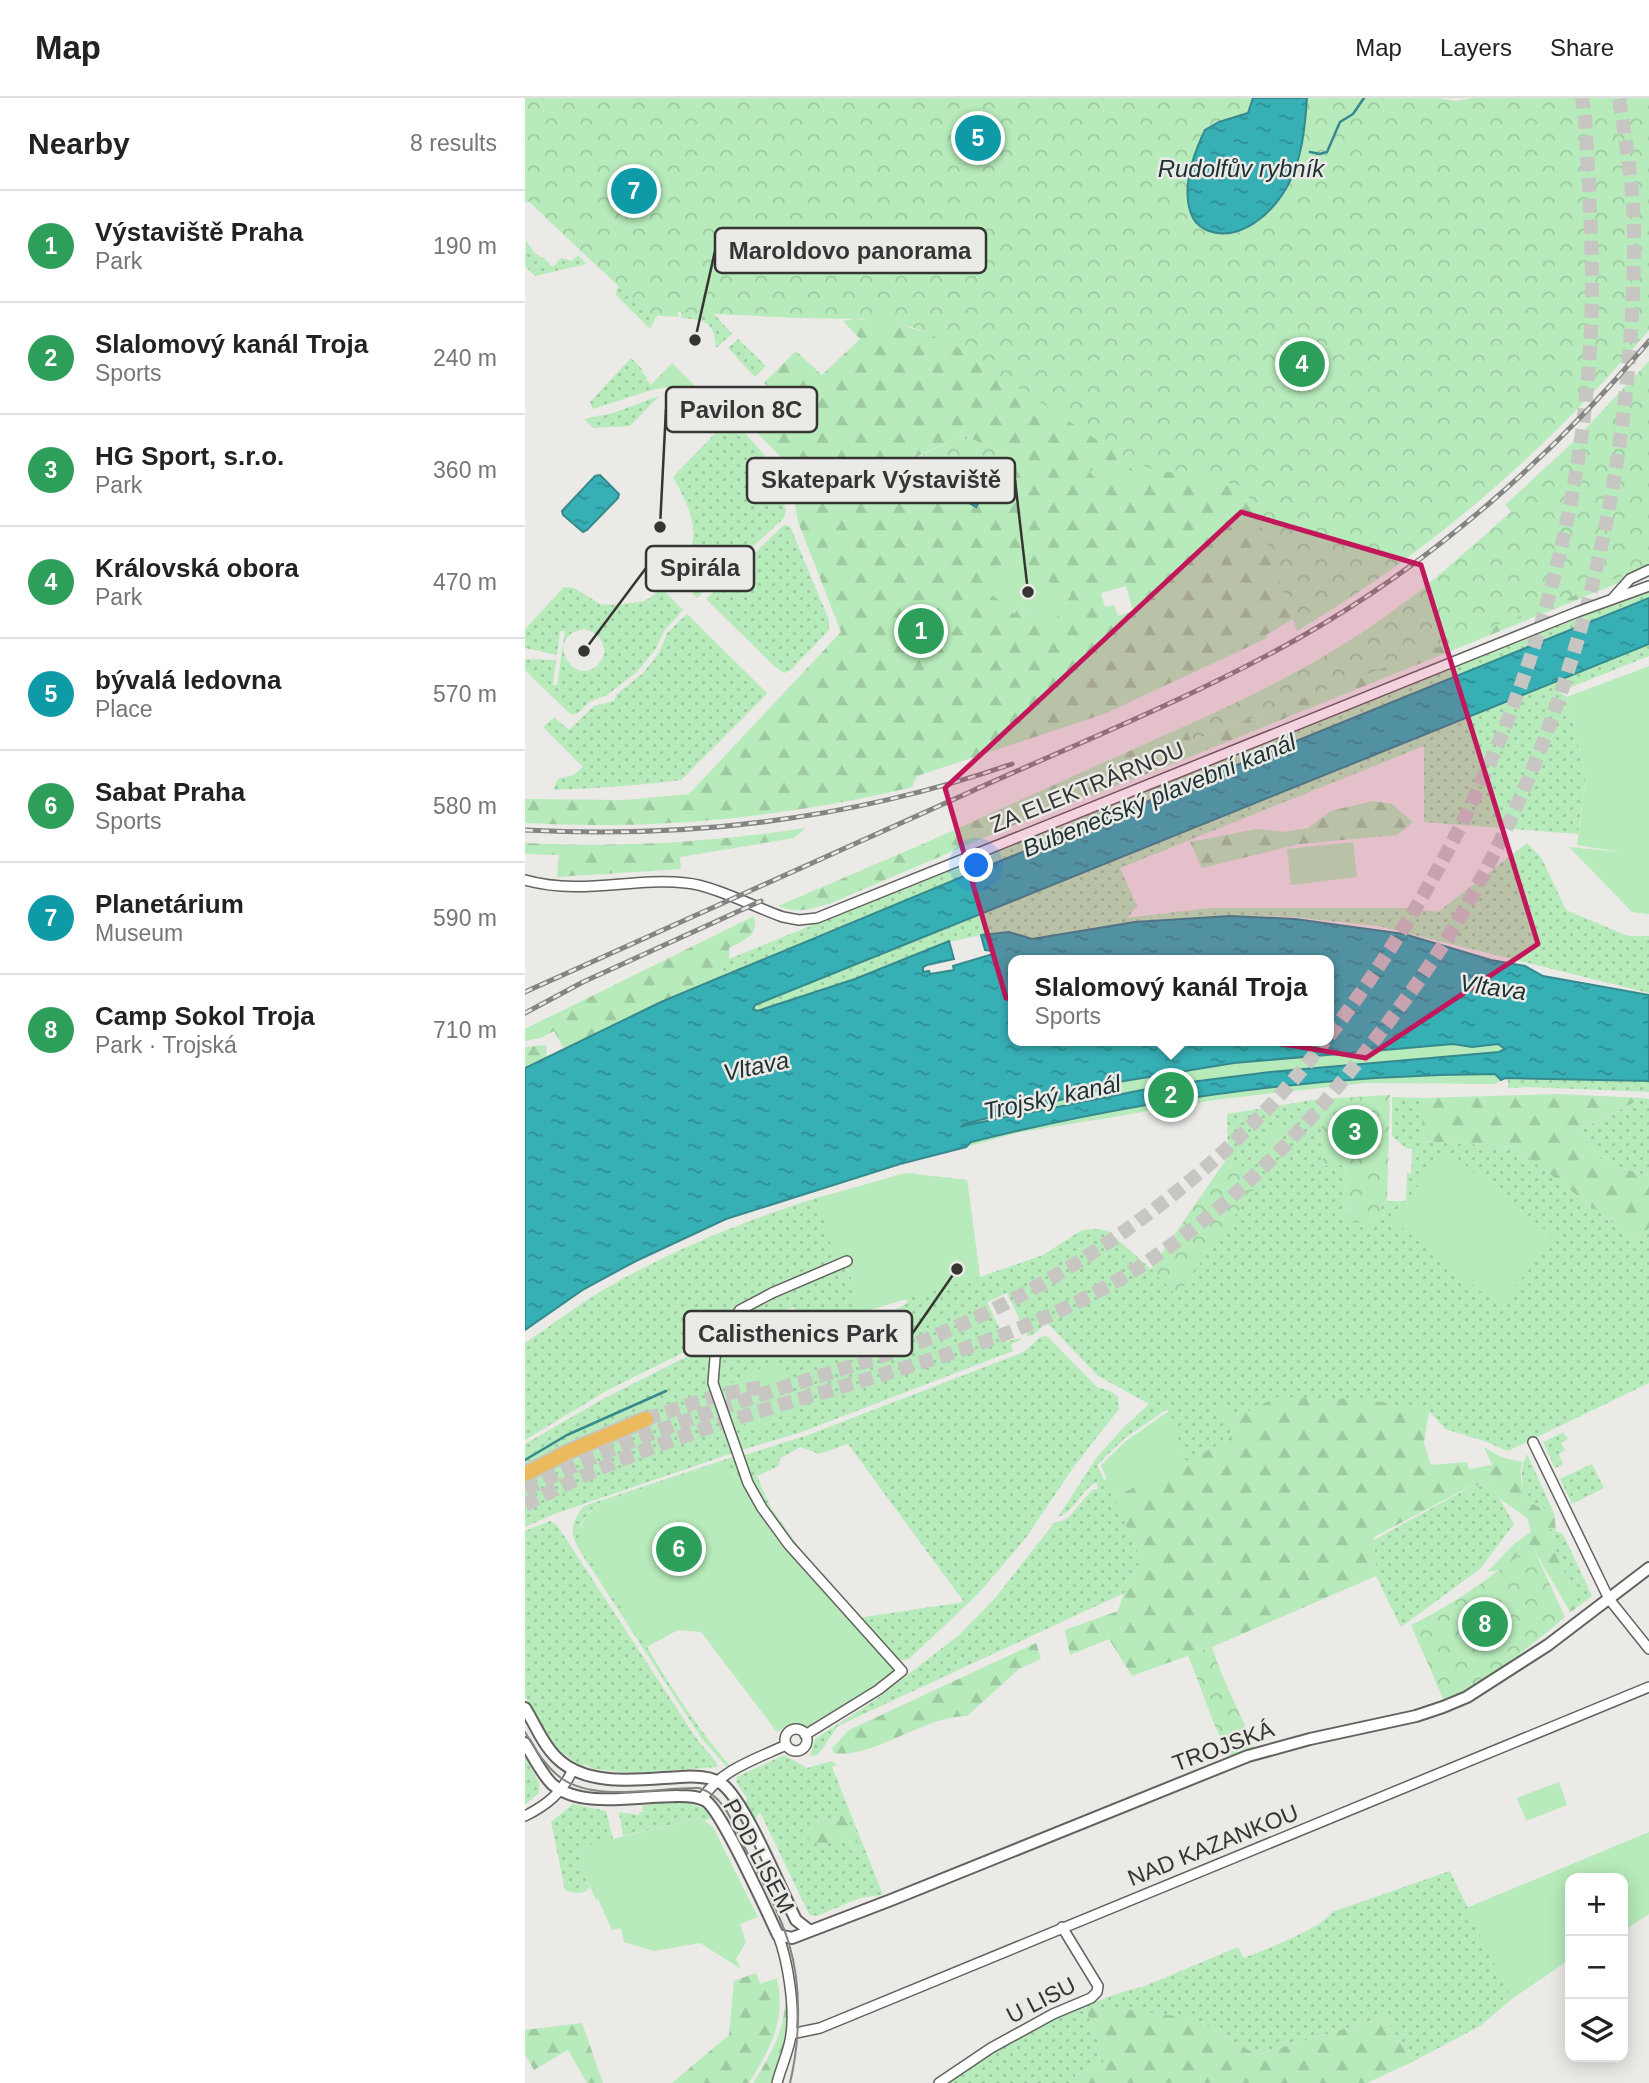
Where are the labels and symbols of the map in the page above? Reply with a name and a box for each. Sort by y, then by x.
pin: 5 [955,112,1001,164]
water label: Rudolfův rybník [1158,155,1326,182]
pin: 7 [611,165,657,217]
callout: Maroldovo panorama [715,228,986,273]
text: Maroldovo panorama [729,237,972,264]
pin: 4 [1279,338,1325,390]
callout: Pavilon 8C [666,387,817,432]
text: Pavilon 8C [680,396,802,423]
callout: Skatepark Výstaviště [747,458,1015,503]
text: Skatepark Výstaviště [761,466,1001,493]
callout: Spirála [646,546,754,591]
text: Spirála [660,554,741,581]
pin: 1 [898,605,944,657]
water label: Bubenečský plavební kanál [1018,728,1300,862]
street label: ZA ELEKTRÁRNOU [986,736,1188,838]
your location [959,848,993,882]
water label: Vltava [1458,969,1528,1005]
water label: Vltava [721,1046,791,1086]
water label: Trojský kanál [981,1069,1124,1125]
pin: 2 [1148,1069,1194,1121]
pin: 3 [1332,1106,1378,1158]
callout: Calisthenics Park [684,1311,912,1356]
text: Calisthenics Park [698,1320,899,1347]
pin: 6 [656,1523,702,1575]
pin: 8 [1462,1598,1508,1650]
street label: TROJSKÁ [1169,1715,1278,1776]
street label: POD LISEM [718,1795,800,1917]
street label: NAD KAZANKOU [1124,1799,1302,1891]
street label: U LISU [1002,1972,1080,2028]

